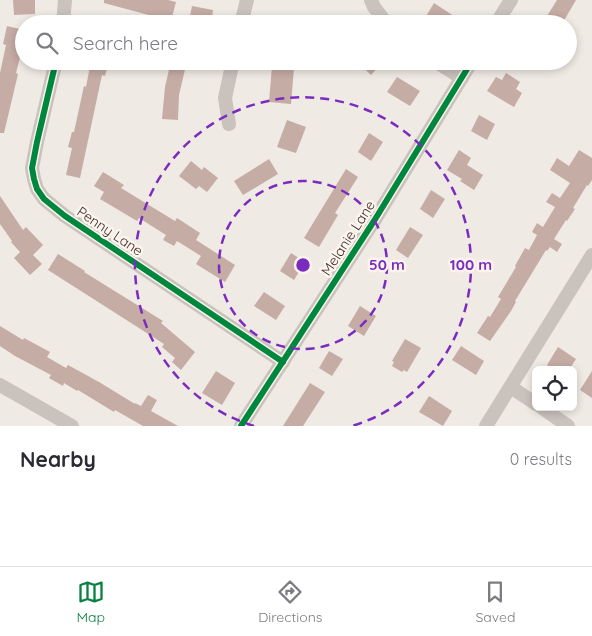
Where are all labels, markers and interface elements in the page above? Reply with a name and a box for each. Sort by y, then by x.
search box [15,15,577,70]
icon: search [33,29,61,57]
text: Search here [73,31,178,55]
street label: Melanie Lane [317,197,379,279]
street label: Penny Lane [73,202,147,260]
text: 50 m [369,255,405,274]
text: 100 m [450,255,492,274]
centre of rings [294,256,312,274]
map controls [532,366,577,411]
button: locate [532,366,577,411]
text: Nearby [20,446,96,472]
text: 0 results [510,449,572,469]
tab: Map [77,578,105,626]
tab: Directions [258,578,322,626]
tab: Saved [475,578,515,626]

